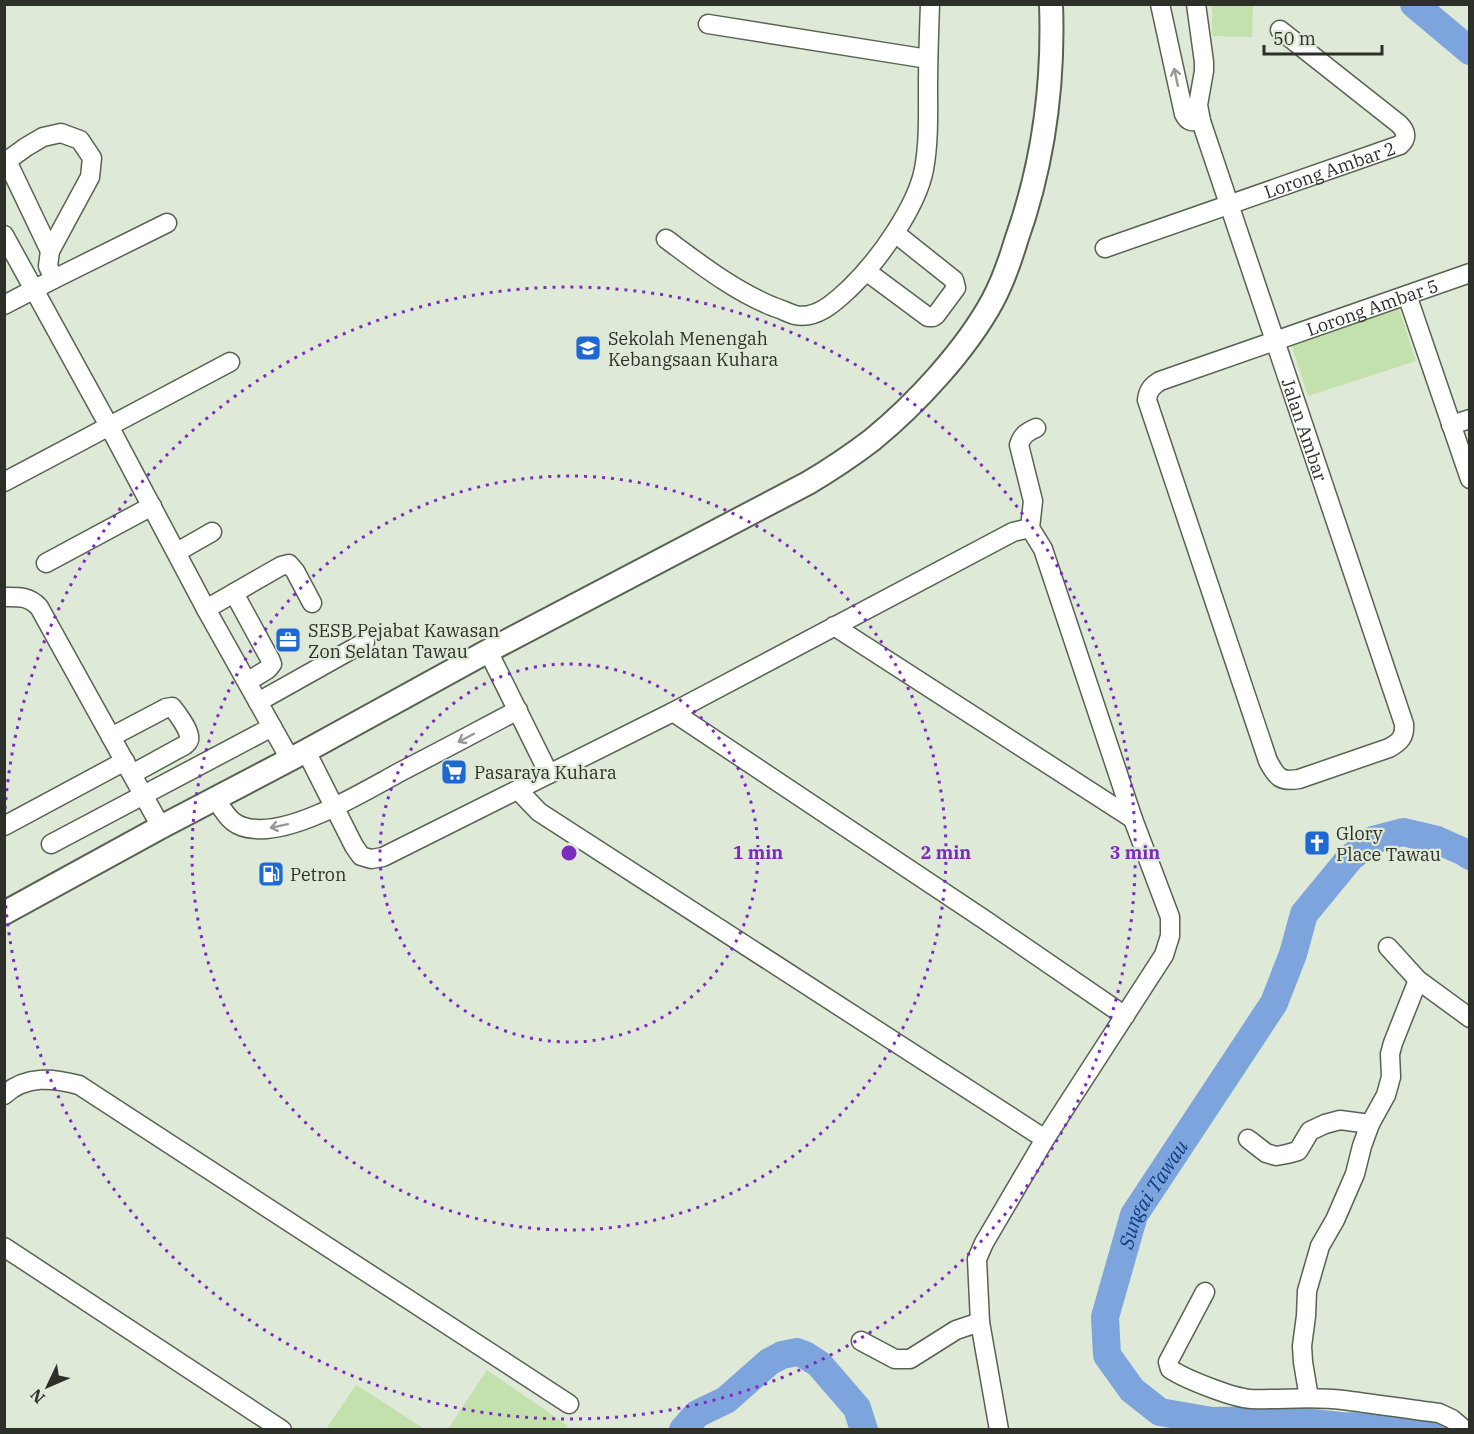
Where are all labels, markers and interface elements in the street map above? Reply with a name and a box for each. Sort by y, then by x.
scale bar [1264,18,1382,56]
text: 50 m [1273,27,1316,50]
one-way arrow [1170,68,1181,87]
street label: Lorong Ambar 2 [1261,136,1399,203]
street label: Lorong Ambar 5 [1304,273,1441,341]
place label: Sekolah Menengah Kebangsaan Kuhara [608,327,779,371]
school or university icon: Sekolah Menengah Kebangsaan Kuhara [573,333,603,363]
street label: Jalan Ambar [1277,375,1333,484]
place label: SESB Pejabat Kawasan Zon Selatan Tawau [308,619,500,663]
office icon: SESB Pejabat Kawasan Zon Selatan Tawau [273,625,303,655]
one-way arrow [457,732,475,744]
supermarket icon: Pasaraya Kuhara [439,757,469,787]
place label: Pasaraya Kuhara [474,761,617,784]
one-way arrow [270,821,289,833]
place label: Glory Place Tawau [1336,822,1441,866]
church icon: Glory Place Tawau [1302,828,1332,858]
text: 1 min [733,841,783,864]
text: 2 min [921,841,971,864]
text: 3 min [1110,841,1160,864]
centre of rings [559,843,579,863]
fuel station icon: Petron [256,859,286,889]
place label: Petron [290,863,347,886]
water label: Sungai Tawau [1111,1134,1194,1253]
north arrow [18,1356,78,1416]
text: N [26,1385,49,1408]

